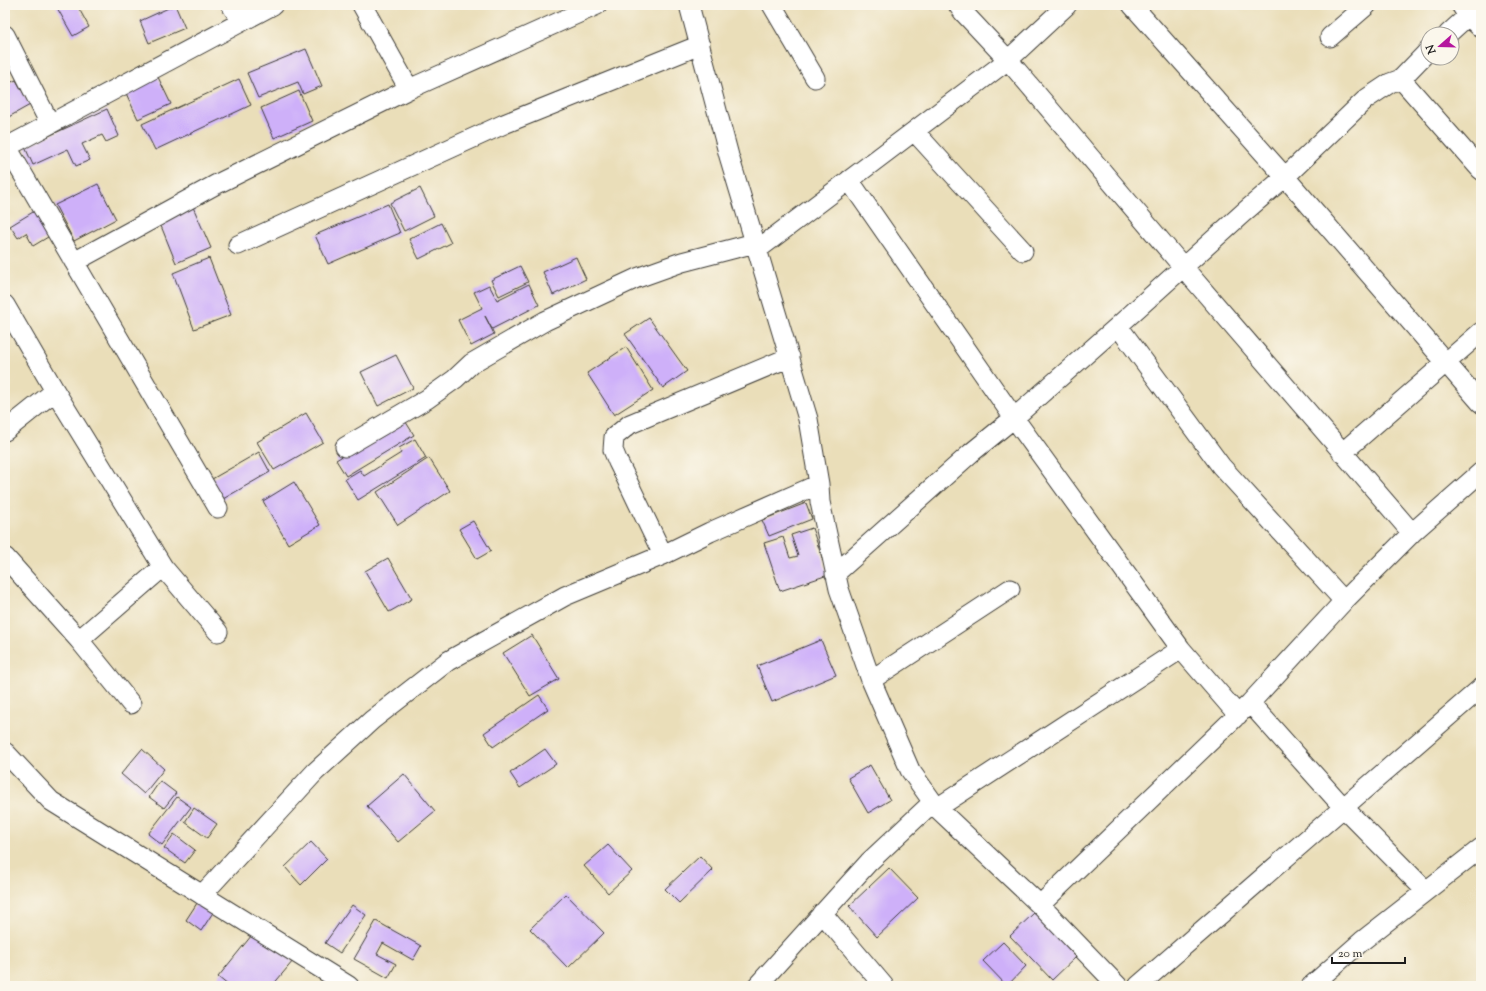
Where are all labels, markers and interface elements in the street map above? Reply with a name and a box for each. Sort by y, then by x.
north arrow [1420,26,1460,66]
text: N [1422,42,1441,57]
scale bar [1332,939,1405,965]
text: 20 m [1338,945,1363,963]

